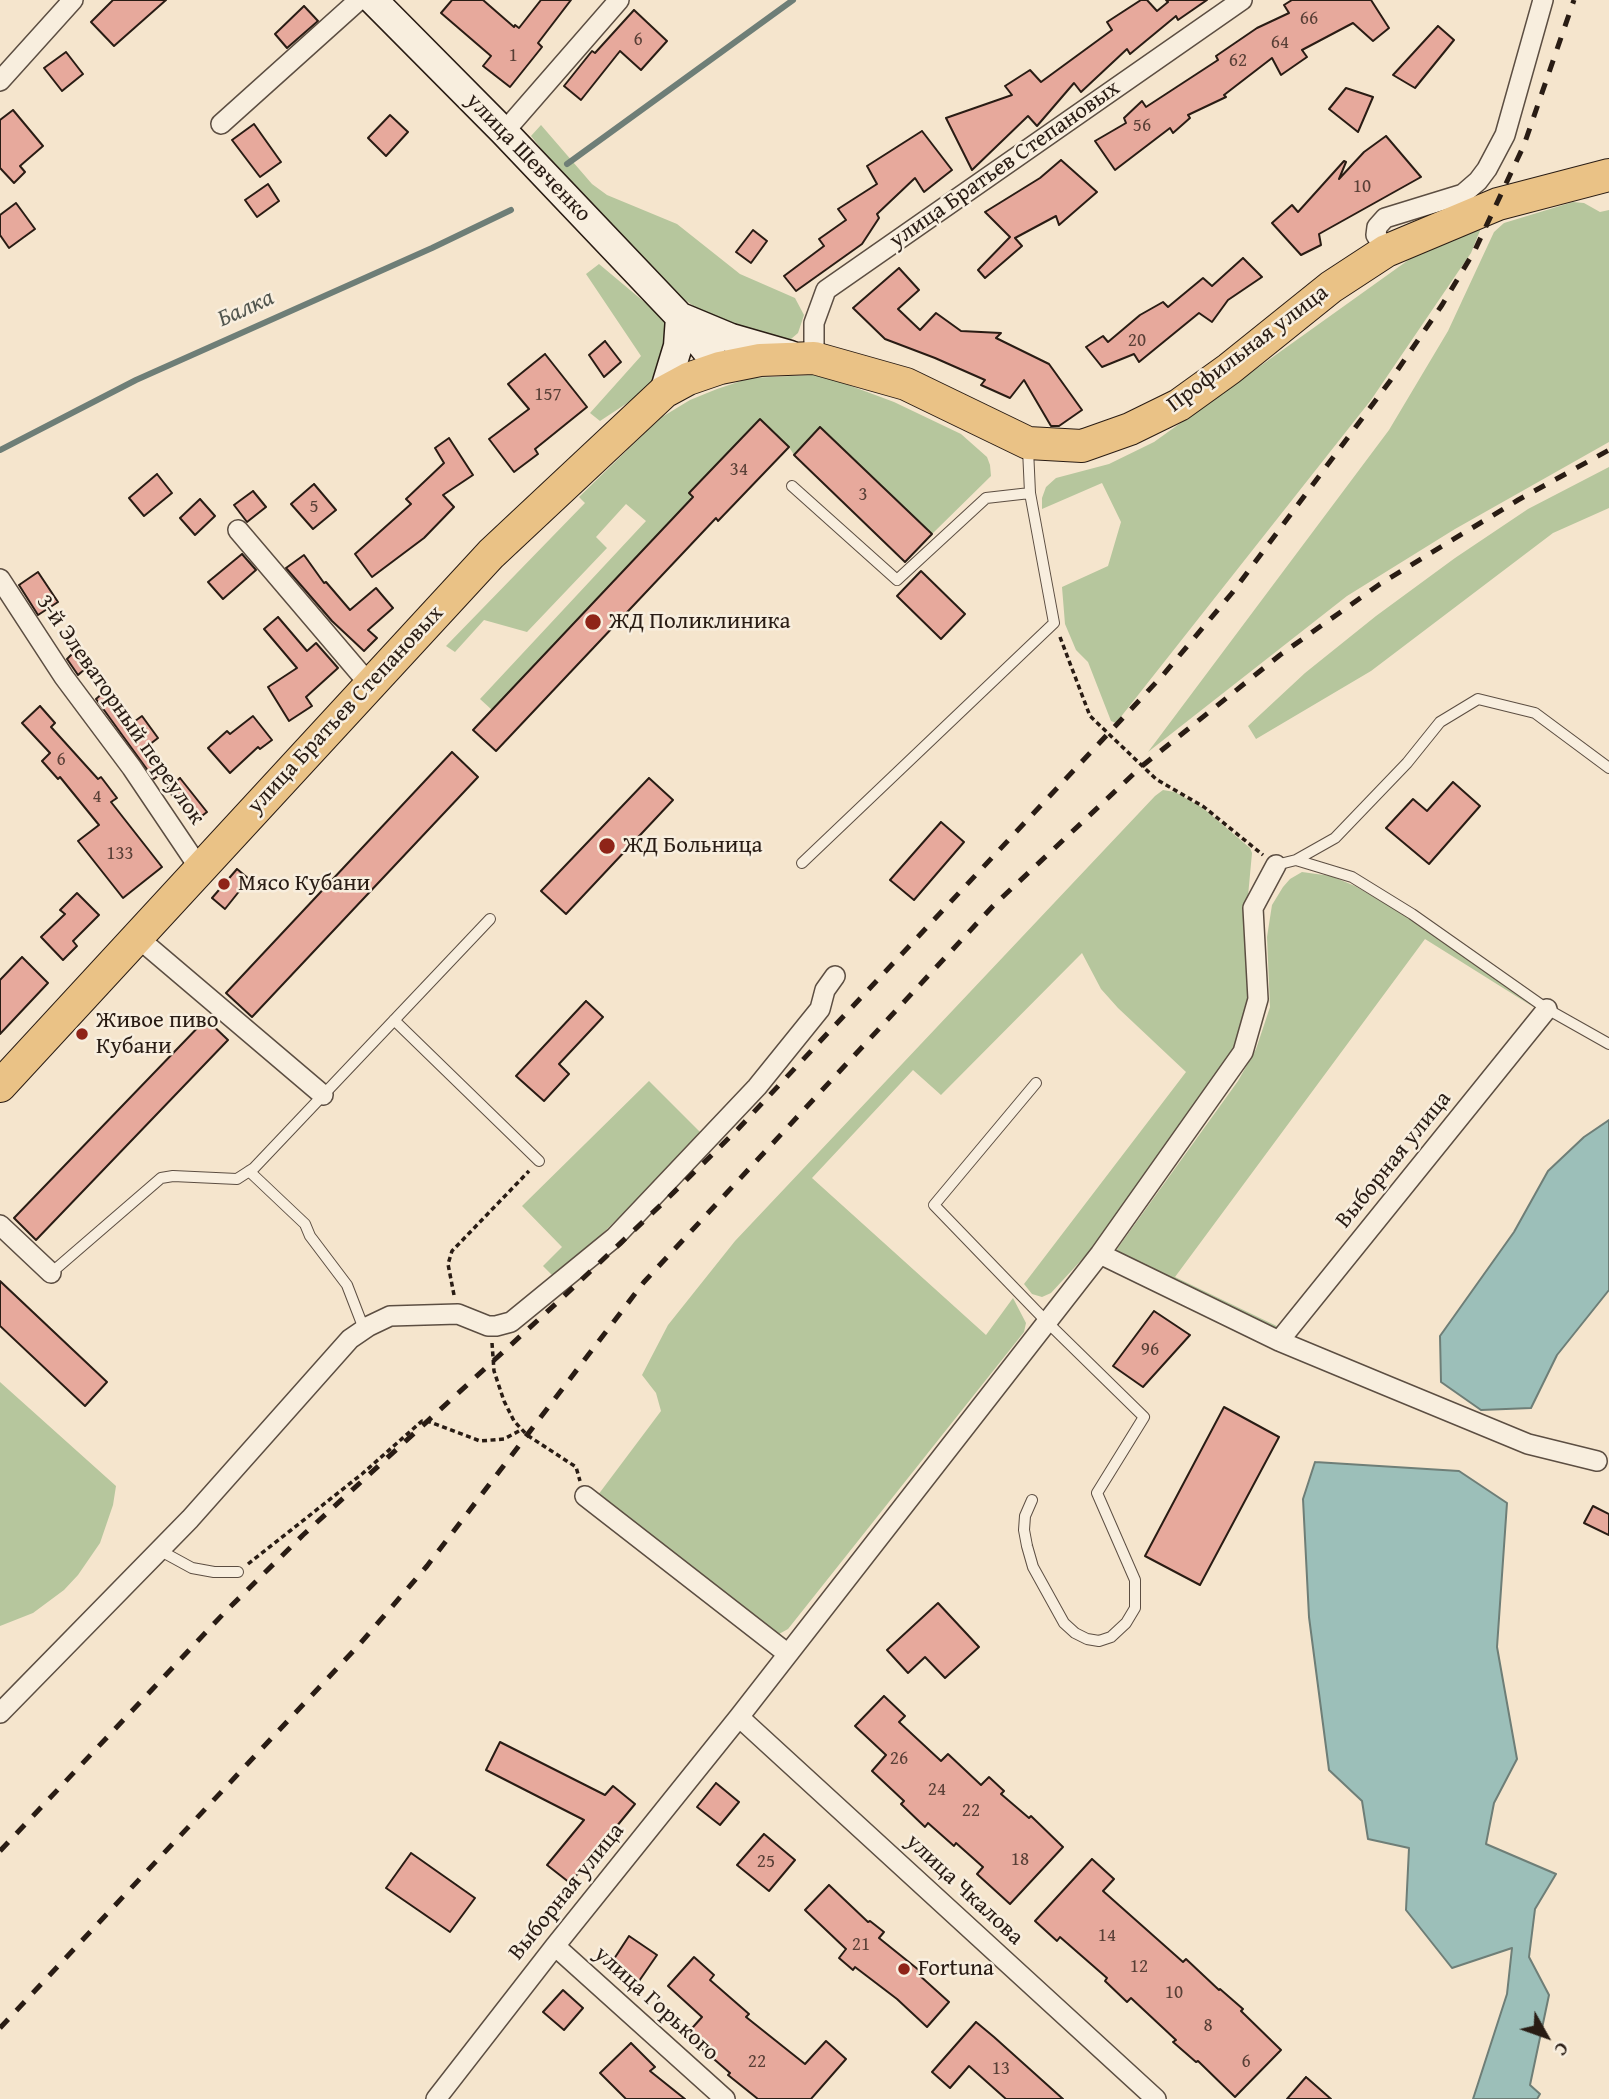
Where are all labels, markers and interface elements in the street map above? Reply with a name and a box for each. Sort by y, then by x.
house number: 66 [1300,8,1318,30]
house number: 6 [633,29,643,51]
house number: 64 [1271,32,1289,54]
house number: 1 [508,45,518,67]
house number: 62 [1229,50,1247,72]
street label: улица Братьев Степановых [884,75,1126,255]
street label: улица Шевченко [460,88,596,228]
house number: 56 [1133,115,1151,137]
house number: 10 [1353,176,1371,198]
street label: Профильная улица [1162,279,1334,419]
water label: Балка [213,284,279,334]
house number: 20 [1128,330,1146,352]
house number: 157 [534,384,562,406]
house number: 34 [730,459,748,481]
house number: 3 [858,484,868,506]
house number: 5 [309,496,319,518]
street label: 3-й Элеваторный переулок [30,589,210,831]
street label: улица Братьев Степановых [242,600,450,820]
place label: ЖД Поликлиника [609,608,790,636]
marker: ЖД Поликлиника [583,612,603,632]
house number: 6 [56,749,66,771]
house number: 4 [92,786,102,808]
place label: ЖД Больница [623,832,763,860]
marker: ЖД Больница [597,836,617,856]
house number: 133 [106,843,134,865]
place label: Мясо Кубани [238,870,370,898]
marker: Мясо Кубани [216,876,232,892]
place label: Живое пиво Кубани [96,1007,219,1061]
marker: Живое пиво Кубани [74,1026,90,1042]
street label: Выборная улица [1330,1086,1458,1234]
house number: 96 [1141,1339,1159,1361]
house number: 26 [890,1748,908,1770]
house number: 24 [928,1779,946,1801]
house number: 22 [962,1800,980,1822]
street label: Выборная улица [503,1818,631,1966]
street label: улица Чкалова [899,1829,1029,1951]
house number: 18 [1011,1849,1029,1871]
house number: 25 [757,1851,775,1873]
house number: 14 [1098,1925,1116,1947]
house number: 21 [852,1934,870,1956]
street label: улица Горького [588,1941,724,2067]
place label: Fortuna [918,1955,994,1983]
house number: 12 [1130,1956,1148,1978]
marker: Fortuna [896,1961,912,1977]
house number: 10 [1165,1982,1183,2004]
north arrow [1511,2001,1581,2071]
house number: 8 [1203,2015,1213,2037]
text: С [1548,2036,1576,2063]
house number: 22 [748,2051,766,2073]
house number: 6 [1241,2051,1251,2073]
house number: 13 [992,2058,1010,2080]

